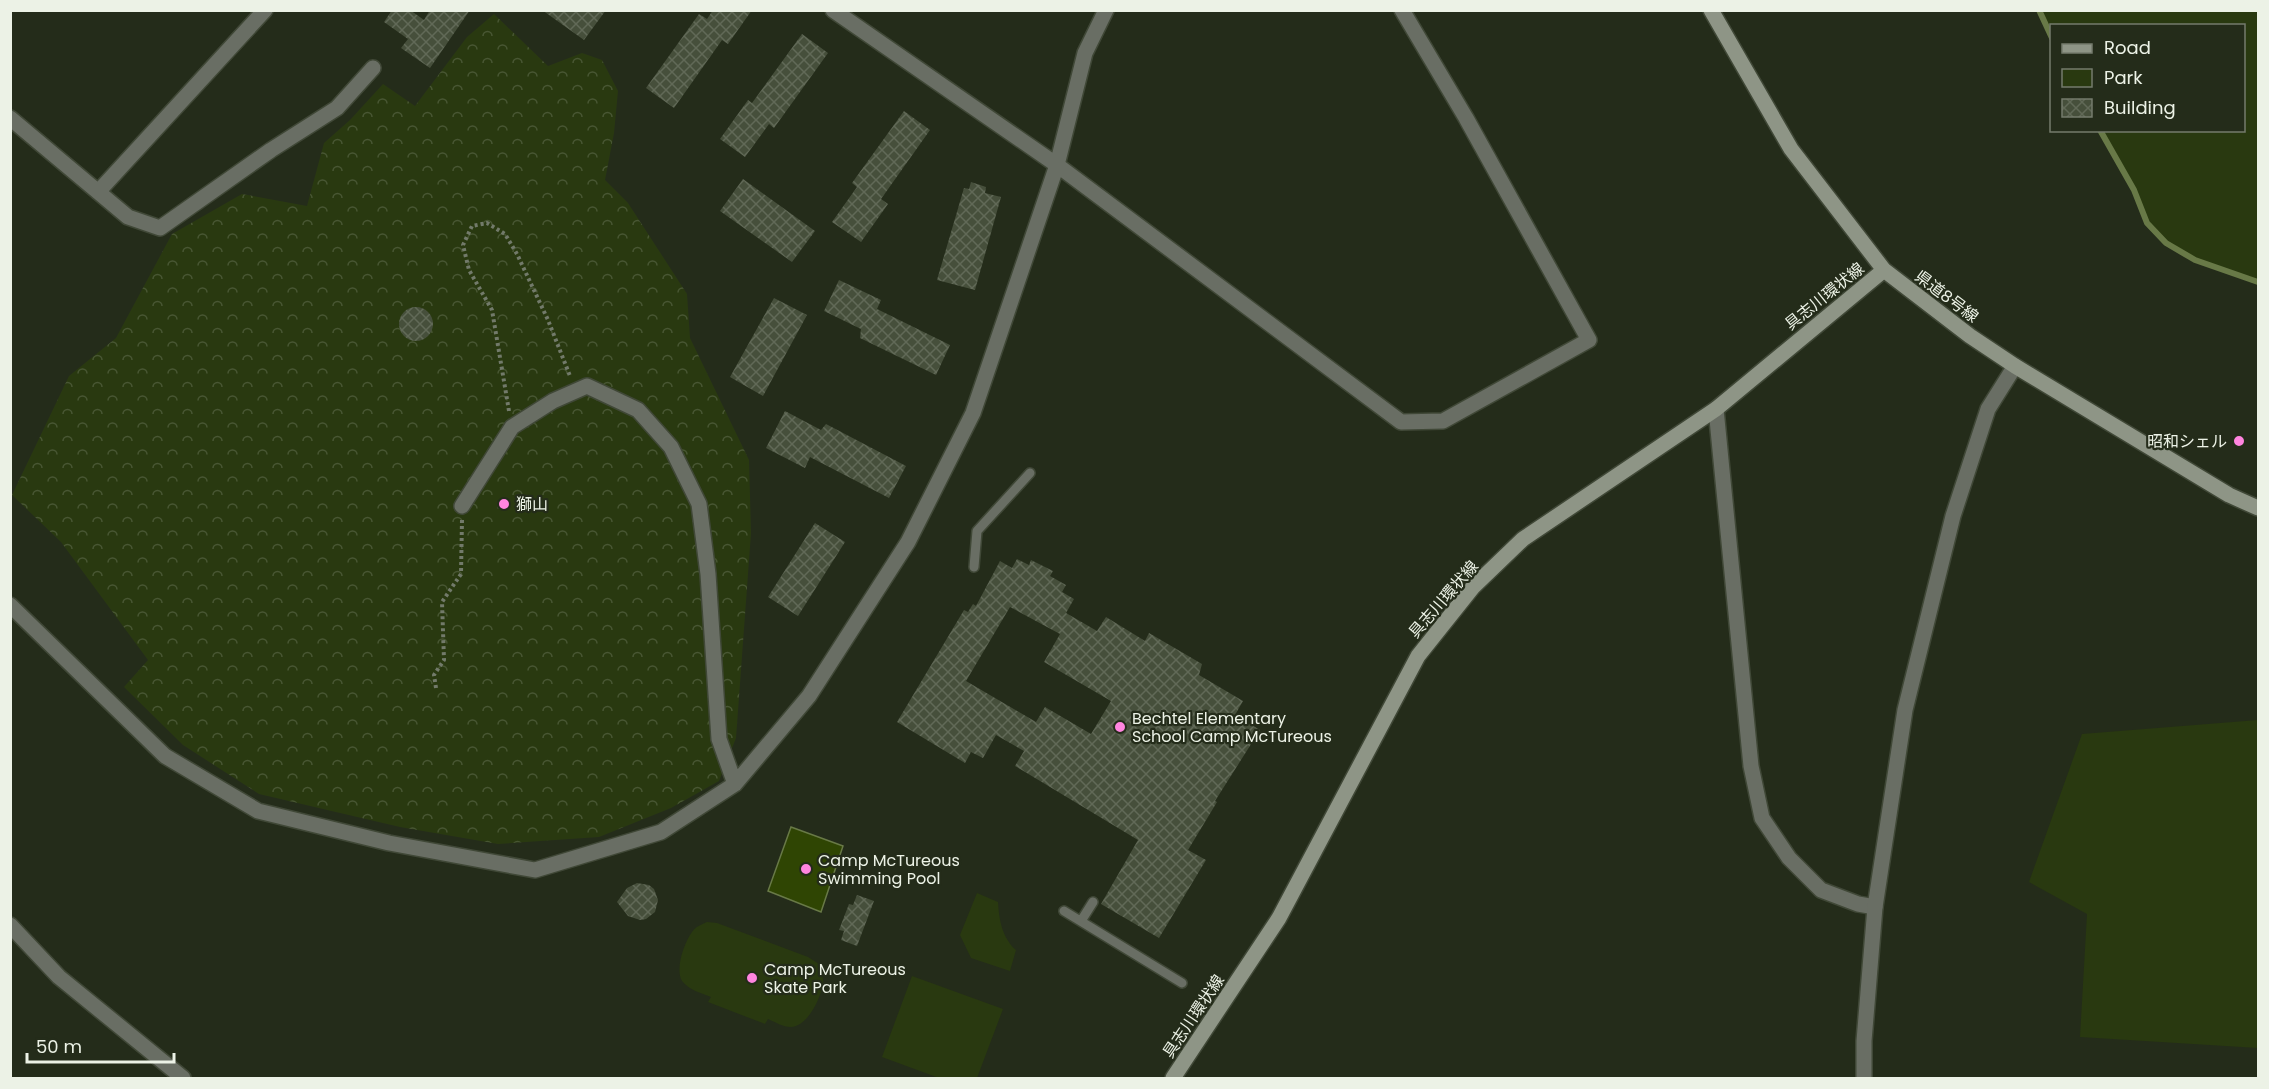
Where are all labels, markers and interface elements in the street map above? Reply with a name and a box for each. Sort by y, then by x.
legend [2050,24,2245,132]
text: Road [2104,35,2151,60]
text: Park [2104,65,2143,90]
text: Building [2104,95,2176,120]
street label: 具志川環状線 [1780,257,1869,336]
street label: 県道8号線 [1910,265,1983,328]
place label: 昭和シェル [2147,430,2227,453]
marker: 昭和シェル [2232,434,2246,448]
place label: 獅山 [516,493,548,516]
marker: 獅山 [497,497,511,511]
street label: 具志川環状線 [1403,556,1484,643]
place label: Bechtel Elementary School Camp McTureous [1132,707,1332,748]
marker: Bechtel Elementary School Camp McTureous [1113,720,1127,734]
place label: Camp McTureous Swimming Pool [818,849,960,890]
marker: Camp McTureous Swimming Pool [799,862,813,876]
place label: Camp McTureous Skate Park [764,958,906,999]
street label: 具志川環状線 [1157,970,1230,1063]
marker: Camp McTureous Skate Park [745,971,759,985]
scale bar [27,1026,174,1064]
text: 50 m [36,1034,82,1059]

